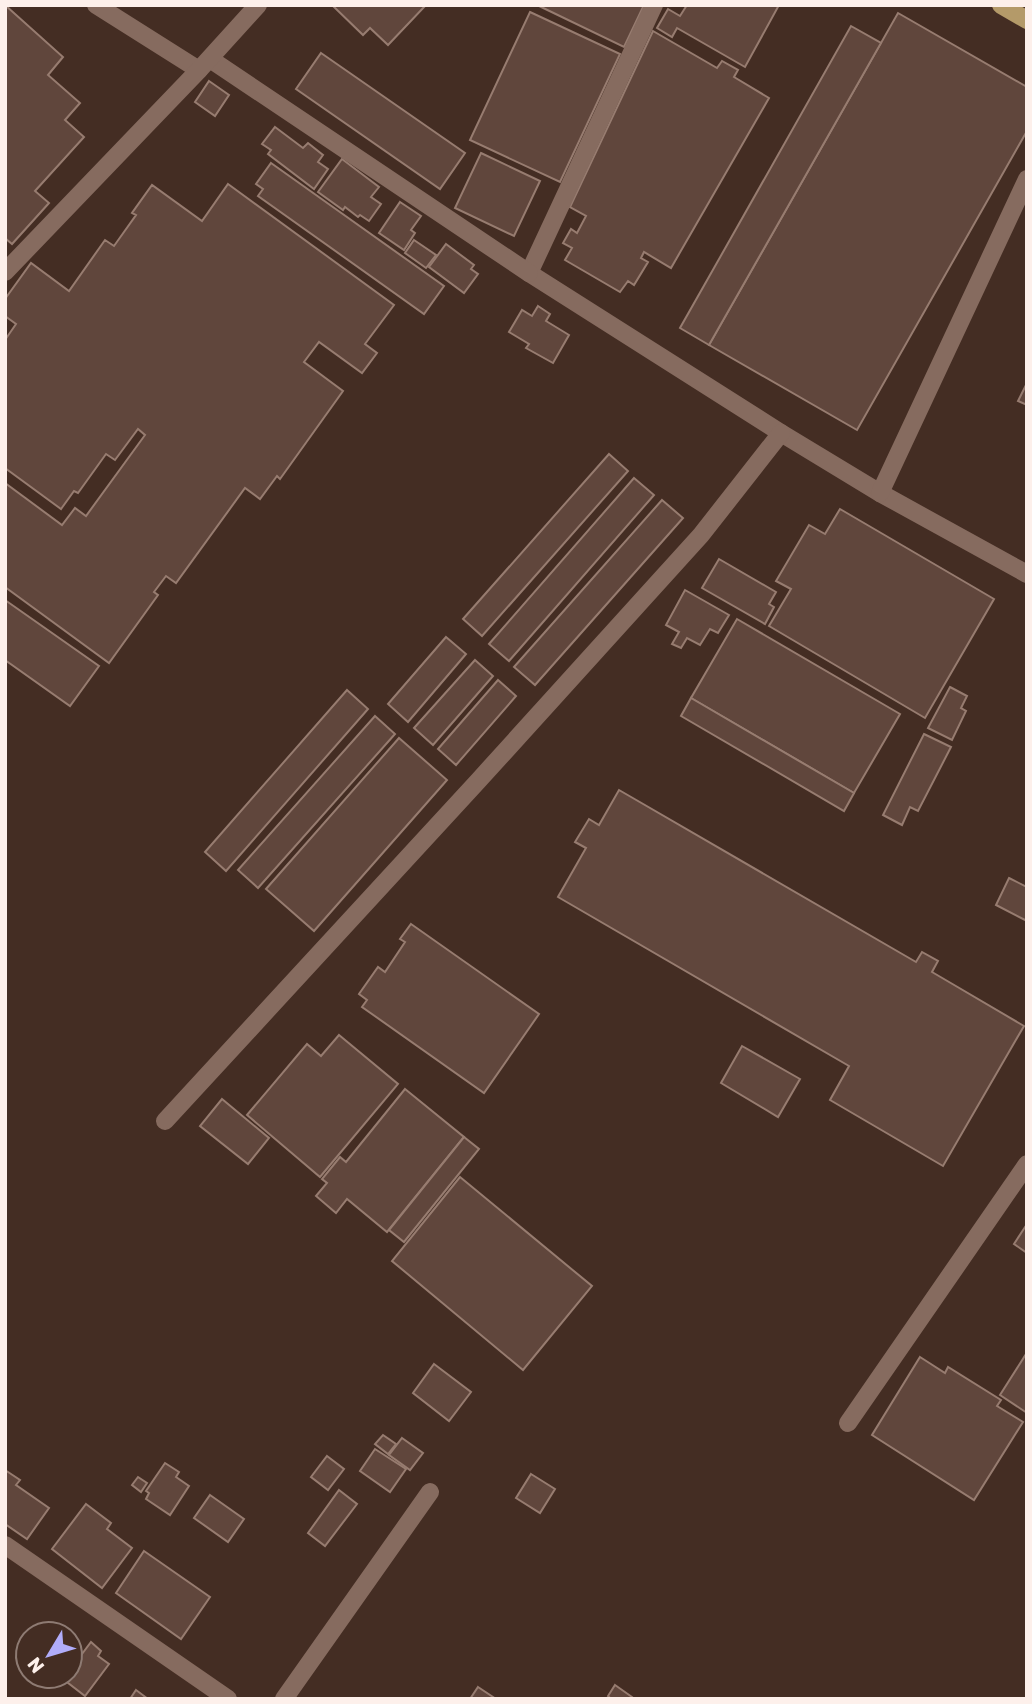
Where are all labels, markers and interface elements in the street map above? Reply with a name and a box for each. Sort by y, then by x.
north arrow [14,1620,84,1690]
text: N [23,1653,49,1678]

